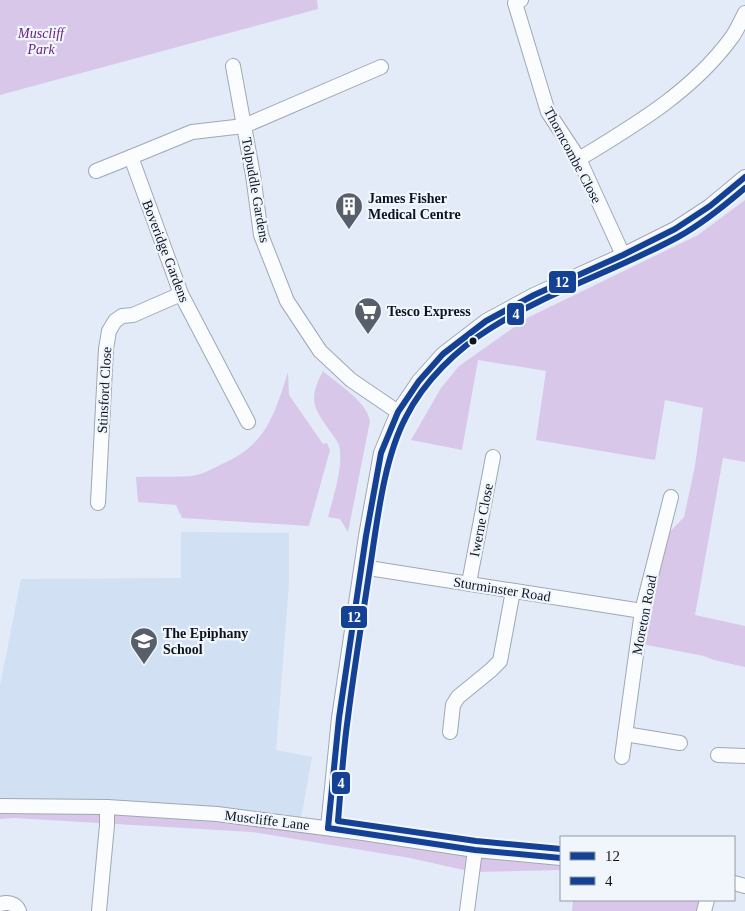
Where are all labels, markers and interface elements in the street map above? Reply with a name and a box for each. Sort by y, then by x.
park label: Muscliff Park [17,26,66,57]
street label: Thorncombe Close [541,105,604,206]
street label: Tolpuddle Gardens [239,136,272,244]
building icon: James Fisher Medical Centre [334,191,364,230]
place label: James Fisher Medical Centre [368,191,461,222]
street label: Boveridge Gardens [139,198,192,304]
line badge: 12 [548,270,577,294]
text: 12 [555,275,569,290]
supermarket icon: Tesco Express [353,296,383,335]
line badge: 4 [506,302,525,326]
place label: Tesco Express [387,304,471,319]
text: 4 [513,307,520,322]
unlabelled marker [468,336,478,346]
street label: Stinsford Close [95,346,114,434]
street label: Iwerne Close [467,482,496,558]
street label: Sturminster Road [452,574,552,605]
street label: Moreton Road [629,574,660,656]
line badge: 12 [340,605,368,629]
text: 12 [347,610,361,625]
school or university icon: The Epiphany School [129,626,159,665]
place label: The Epiphany School [163,626,248,657]
line badge: 4 [331,771,351,795]
text: 4 [338,776,345,791]
street label: Muscliffe Lane [224,808,310,833]
legend [560,836,735,901]
text: 12 [605,848,620,864]
text: 4 [605,873,613,889]

